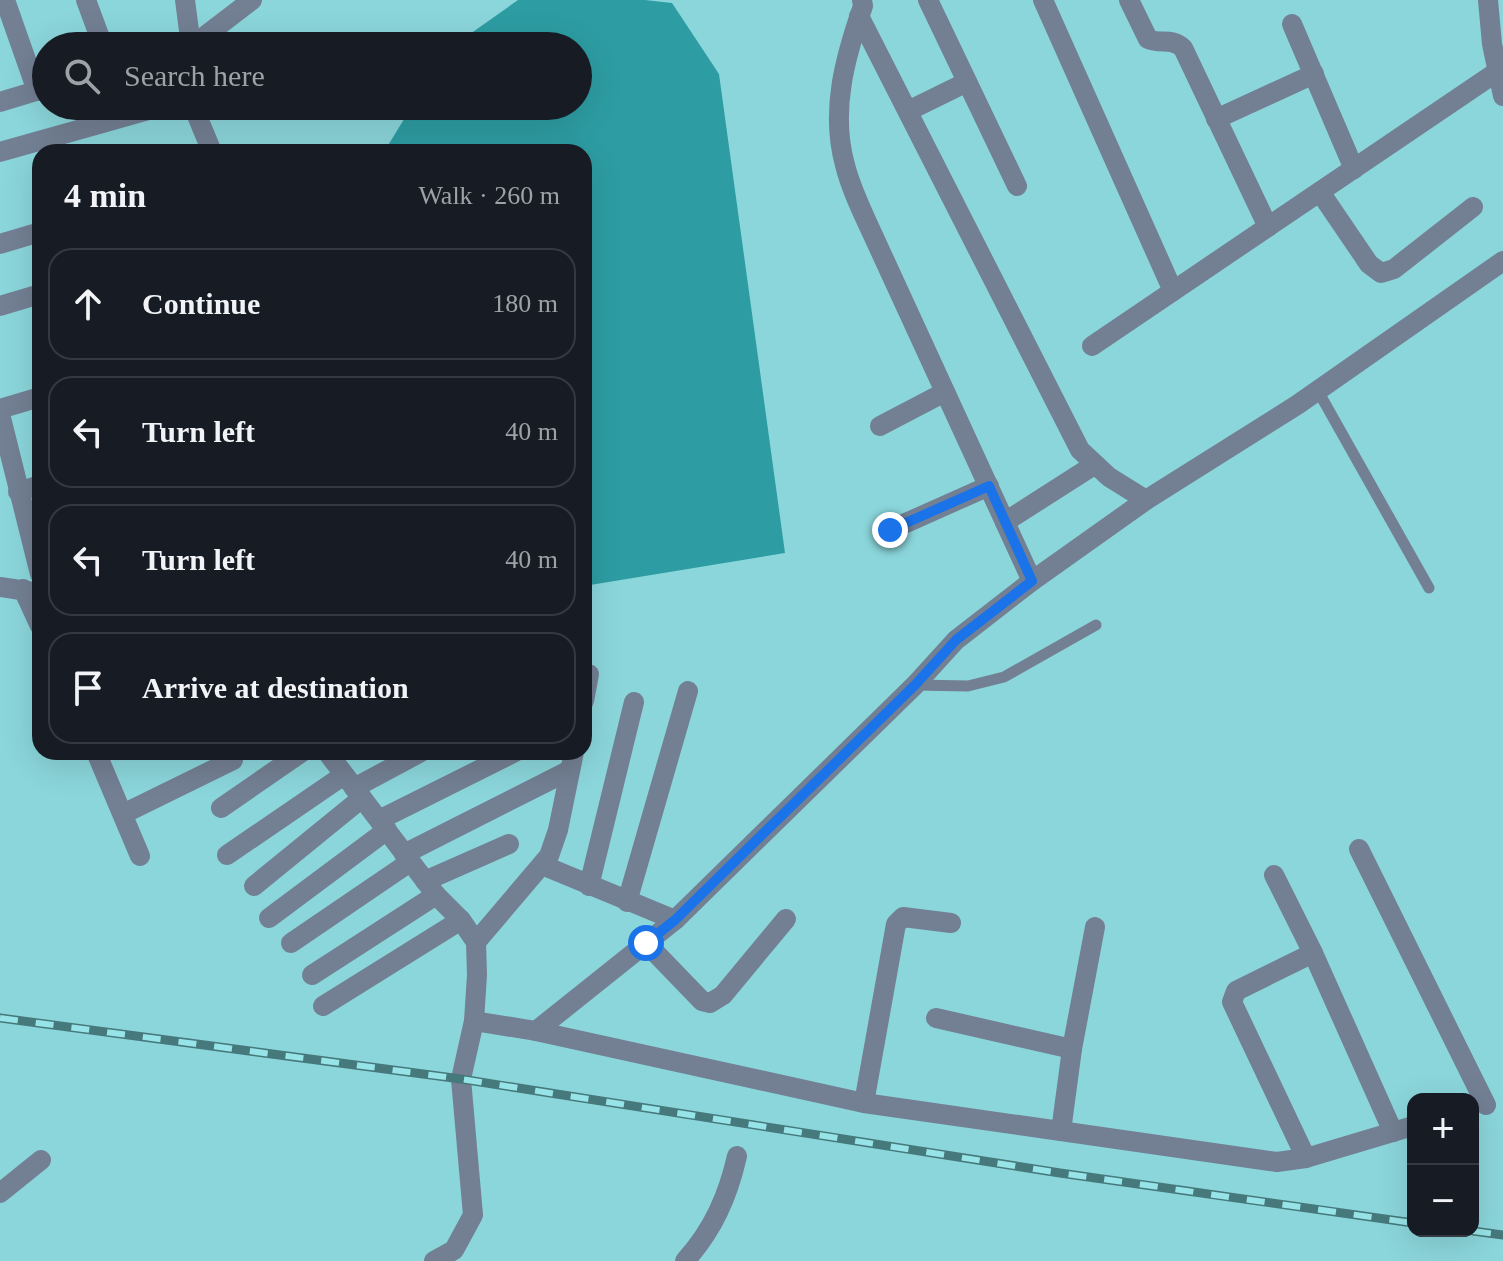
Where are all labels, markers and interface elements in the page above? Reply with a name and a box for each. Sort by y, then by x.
search box [32,32,592,120]
icon: search [60,54,104,98]
text: Search here [124,59,265,92]
text: 4 min [64,177,146,214]
text: Walk · 260 m [418,181,560,210]
icon: ahead [66,282,110,326]
text: Continue [142,287,260,320]
text: 180 m [492,289,558,318]
icon: left [66,410,110,454]
text: Turn left [142,415,255,448]
text: 40 m [505,417,558,446]
route end [872,512,908,548]
icon: left [66,538,110,582]
text: Turn left [142,543,255,576]
text: 40 m [505,545,558,574]
icon: arrive [66,666,110,710]
text: Arrive at destination [142,671,409,704]
route start [628,925,664,961]
map controls [1407,1093,1479,1237]
button: + [1407,1093,1479,1165]
button: − [1407,1165,1479,1237]

